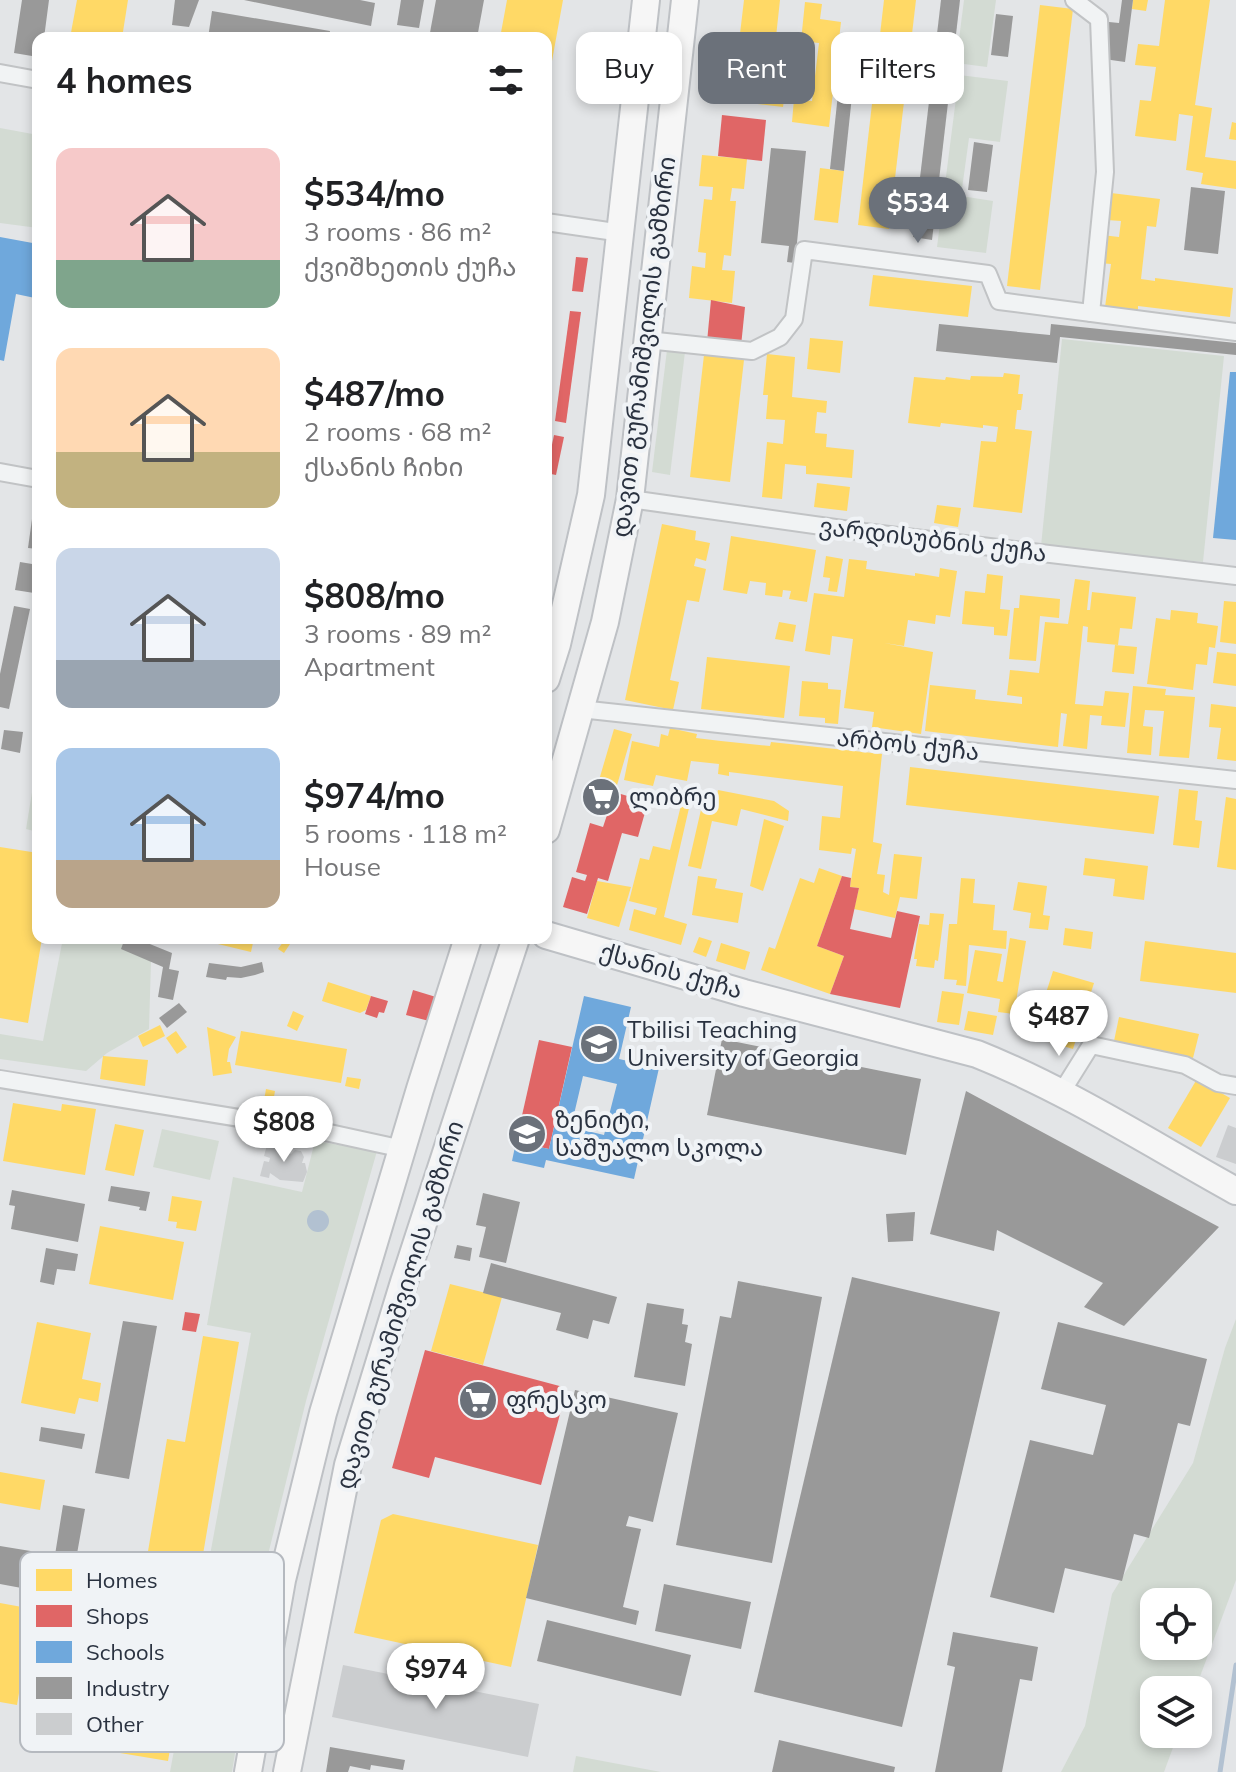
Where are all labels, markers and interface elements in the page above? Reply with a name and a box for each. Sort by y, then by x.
chip: Buy [576,32,682,104]
chip: Rent [698,32,815,104]
chip: Filters [831,32,964,104]
icon: filters [484,58,528,102]
text: 4 homes [56,59,193,102]
street label: დავით გურამიშვილის გამზირი [605,155,681,539]
text: $534/mo [304,172,445,215]
pin: $534 [871,177,965,245]
icon: home [120,180,216,276]
text: $534 [887,186,949,219]
text: 3 rooms · 86 m² [304,215,491,248]
text: ქვიშხეთის ქუჩა [304,250,517,283]
text: $487/mo [304,372,445,415]
icon: home [120,380,216,476]
text: 2 rooms · 68 m² [304,415,491,448]
text: ქსანის ჩიხი [304,450,464,483]
street label: ვარდისუბნის ქუჩა [818,510,1049,568]
text: $808/mo [304,574,445,617]
icon: home [120,580,216,676]
text: 3 rooms · 89 m² [304,617,491,650]
text: Apartment [304,650,435,683]
street label: არბოს ქუჩა [835,722,981,766]
text: $974/mo [304,774,445,817]
supermarket icon: ლიბრე [580,776,622,818]
icon: home [120,780,216,876]
place label: ლიბრე [629,781,717,811]
text: 5 rooms · 118 m² [304,817,507,850]
text: House [304,850,381,883]
street label: ქსანის ქუჩა [597,935,746,1005]
pin: $487 [1012,990,1106,1058]
text: $487 [1028,999,1090,1032]
place label: Tbilisi Teaching University of Georgia [627,1014,859,1072]
school or university icon: Tbilisi Teaching University of Georgia [578,1023,620,1065]
pin: $808 [237,1096,331,1164]
place label: ზენიტი, საშუალო სკოლა [555,1104,763,1162]
text: $808 [253,1105,315,1138]
school or university icon: ზენიტი, საშუალო სკოლა [506,1113,548,1155]
street label: დავით გურამიშვილის გამზირი [329,1117,469,1493]
supermarket icon: ფრესკო [457,1379,499,1421]
place label: ფრესკო [506,1384,607,1414]
legend [20,1552,284,1752]
text: Homes [86,1566,158,1594]
map controls [1140,1588,1212,1748]
button: locate [1140,1588,1212,1660]
text: Shops [86,1602,149,1630]
text: Schools [86,1638,165,1666]
pin: $974 [389,1643,483,1711]
text: $974 [405,1652,467,1685]
text: Industry [86,1674,170,1702]
button: layers [1140,1676,1212,1748]
text: Other [86,1710,144,1738]

